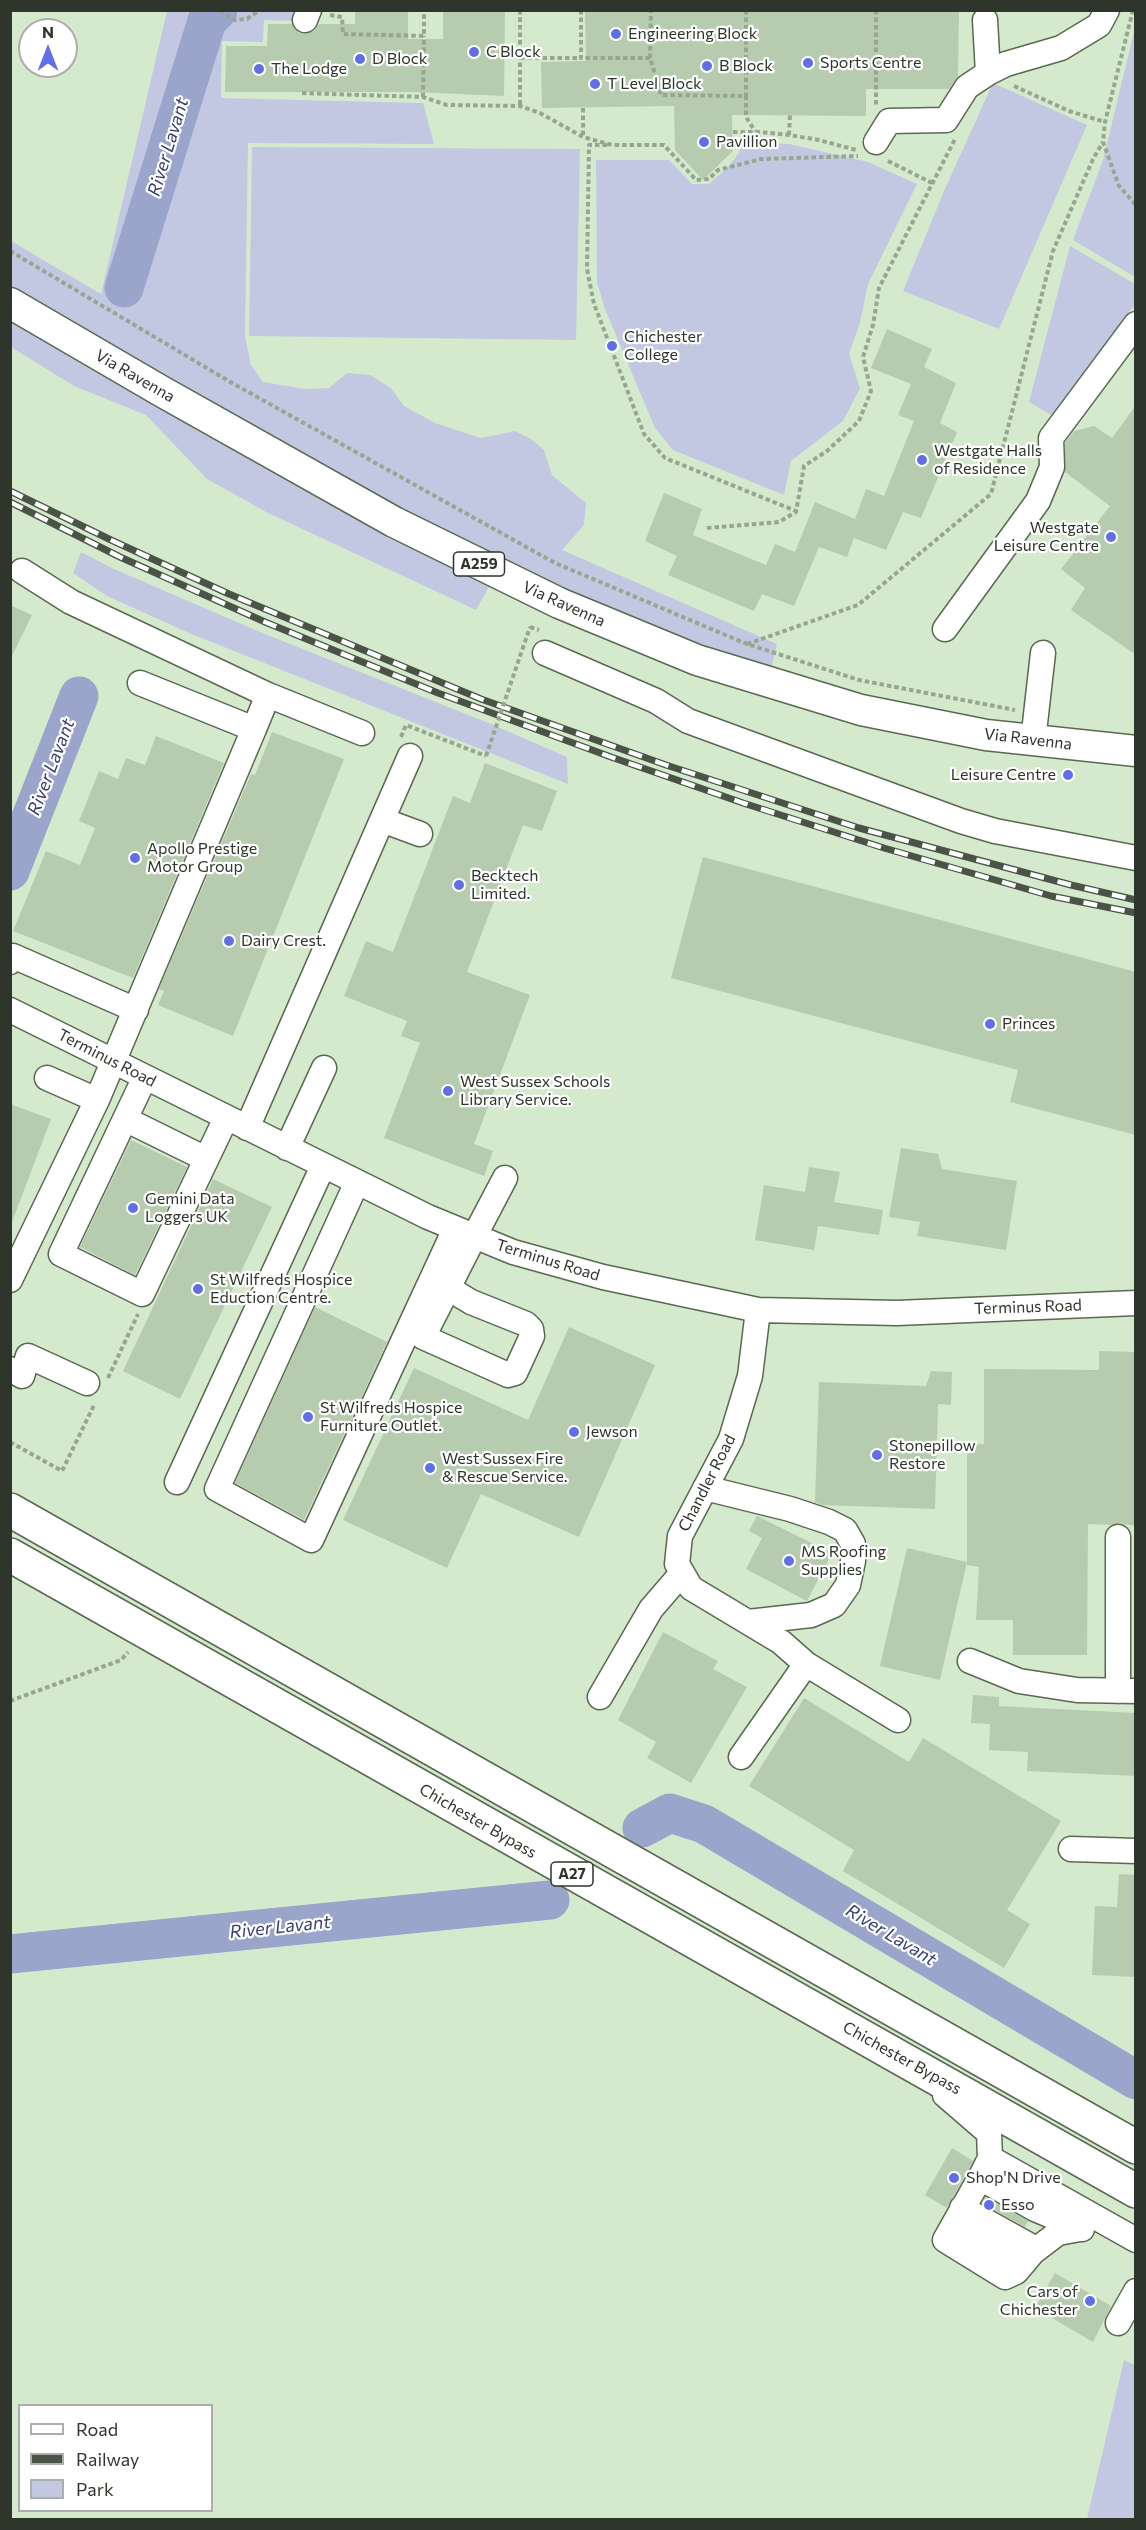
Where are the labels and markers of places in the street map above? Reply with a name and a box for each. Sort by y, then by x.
place label: Engineering Block [628,24,757,44]
marker: Engineering Block [609,27,623,41]
place label: C Block [486,42,541,62]
marker: C Block [467,45,481,59]
place label: D Block [372,49,427,69]
marker: D Block [353,52,367,66]
place label: Sports Centre [820,53,921,73]
place label: B Block [719,56,773,76]
marker: Sports Centre [801,56,815,70]
place label: The Lodge [271,59,347,79]
marker: B Block [700,59,714,73]
marker: The Lodge [252,62,266,76]
place label: T Level Block [607,74,702,94]
marker: T Level Block [588,77,602,91]
place label: Pavillion [716,132,778,152]
marker: Pavillion [697,135,711,149]
place label: Chichester College [624,327,702,365]
marker: Chichester College [605,339,619,353]
place label: Westgate Halls of Residence [934,441,1042,479]
marker: Westgate Halls of Residence [915,453,929,467]
place label: Westgate Leisure Centre [994,518,1099,556]
marker: Westgate Leisure Centre [1104,530,1118,544]
place label: Leisure Centre [951,765,1056,785]
marker: Leisure Centre [1061,768,1075,782]
place label: Apollo Prestige Motor Group [147,839,257,877]
marker: Apollo Prestige Motor Group [128,851,142,865]
place label: Becktech Limited. [471,866,538,904]
marker: Becktech Limited. [452,878,466,892]
place label: Dairy Crest. [241,931,326,951]
marker: Dairy Crest. [222,934,236,948]
place label: Princes [1002,1014,1055,1034]
marker: Princes [983,1017,997,1031]
place label: West Sussex Schools Library Service. [460,1072,610,1110]
marker: West Sussex Schools Library Service. [441,1084,455,1098]
place label: Gemini Data Loggers UK [145,1189,235,1227]
marker: Gemini Data Loggers UK [126,1201,140,1215]
place label: St Wilfreds Hospice Eduction Centre. [210,1270,352,1308]
marker: St Wilfreds Hospice Eduction Centre. [191,1282,205,1296]
place label: St Wilfreds Hospice Furniture Outlet. [320,1398,462,1436]
marker: St Wilfreds Hospice Furniture Outlet. [301,1410,315,1424]
place label: Jewson [586,1422,638,1442]
marker: Jewson [567,1425,581,1439]
place label: Stonepillow Restore [889,1436,976,1474]
marker: Stonepillow Restore [870,1448,884,1462]
place label: West Sussex Fire & Rescue Service. [442,1449,568,1487]
marker: West Sussex Fire & Rescue Service. [423,1461,437,1475]
place label: MS Roofing Supplies [801,1542,886,1580]
marker: MS Roofing Supplies [782,1554,796,1568]
place label: Shop'N Drive [966,2168,1061,2188]
marker: Shop'N Drive [947,2171,961,2185]
place label: Esso [1001,2195,1035,2215]
marker: Esso [982,2198,996,2212]
place label: Cars of Chichester [1000,2282,1078,2320]
marker: Cars of Chichester [1083,2294,1097,2308]

